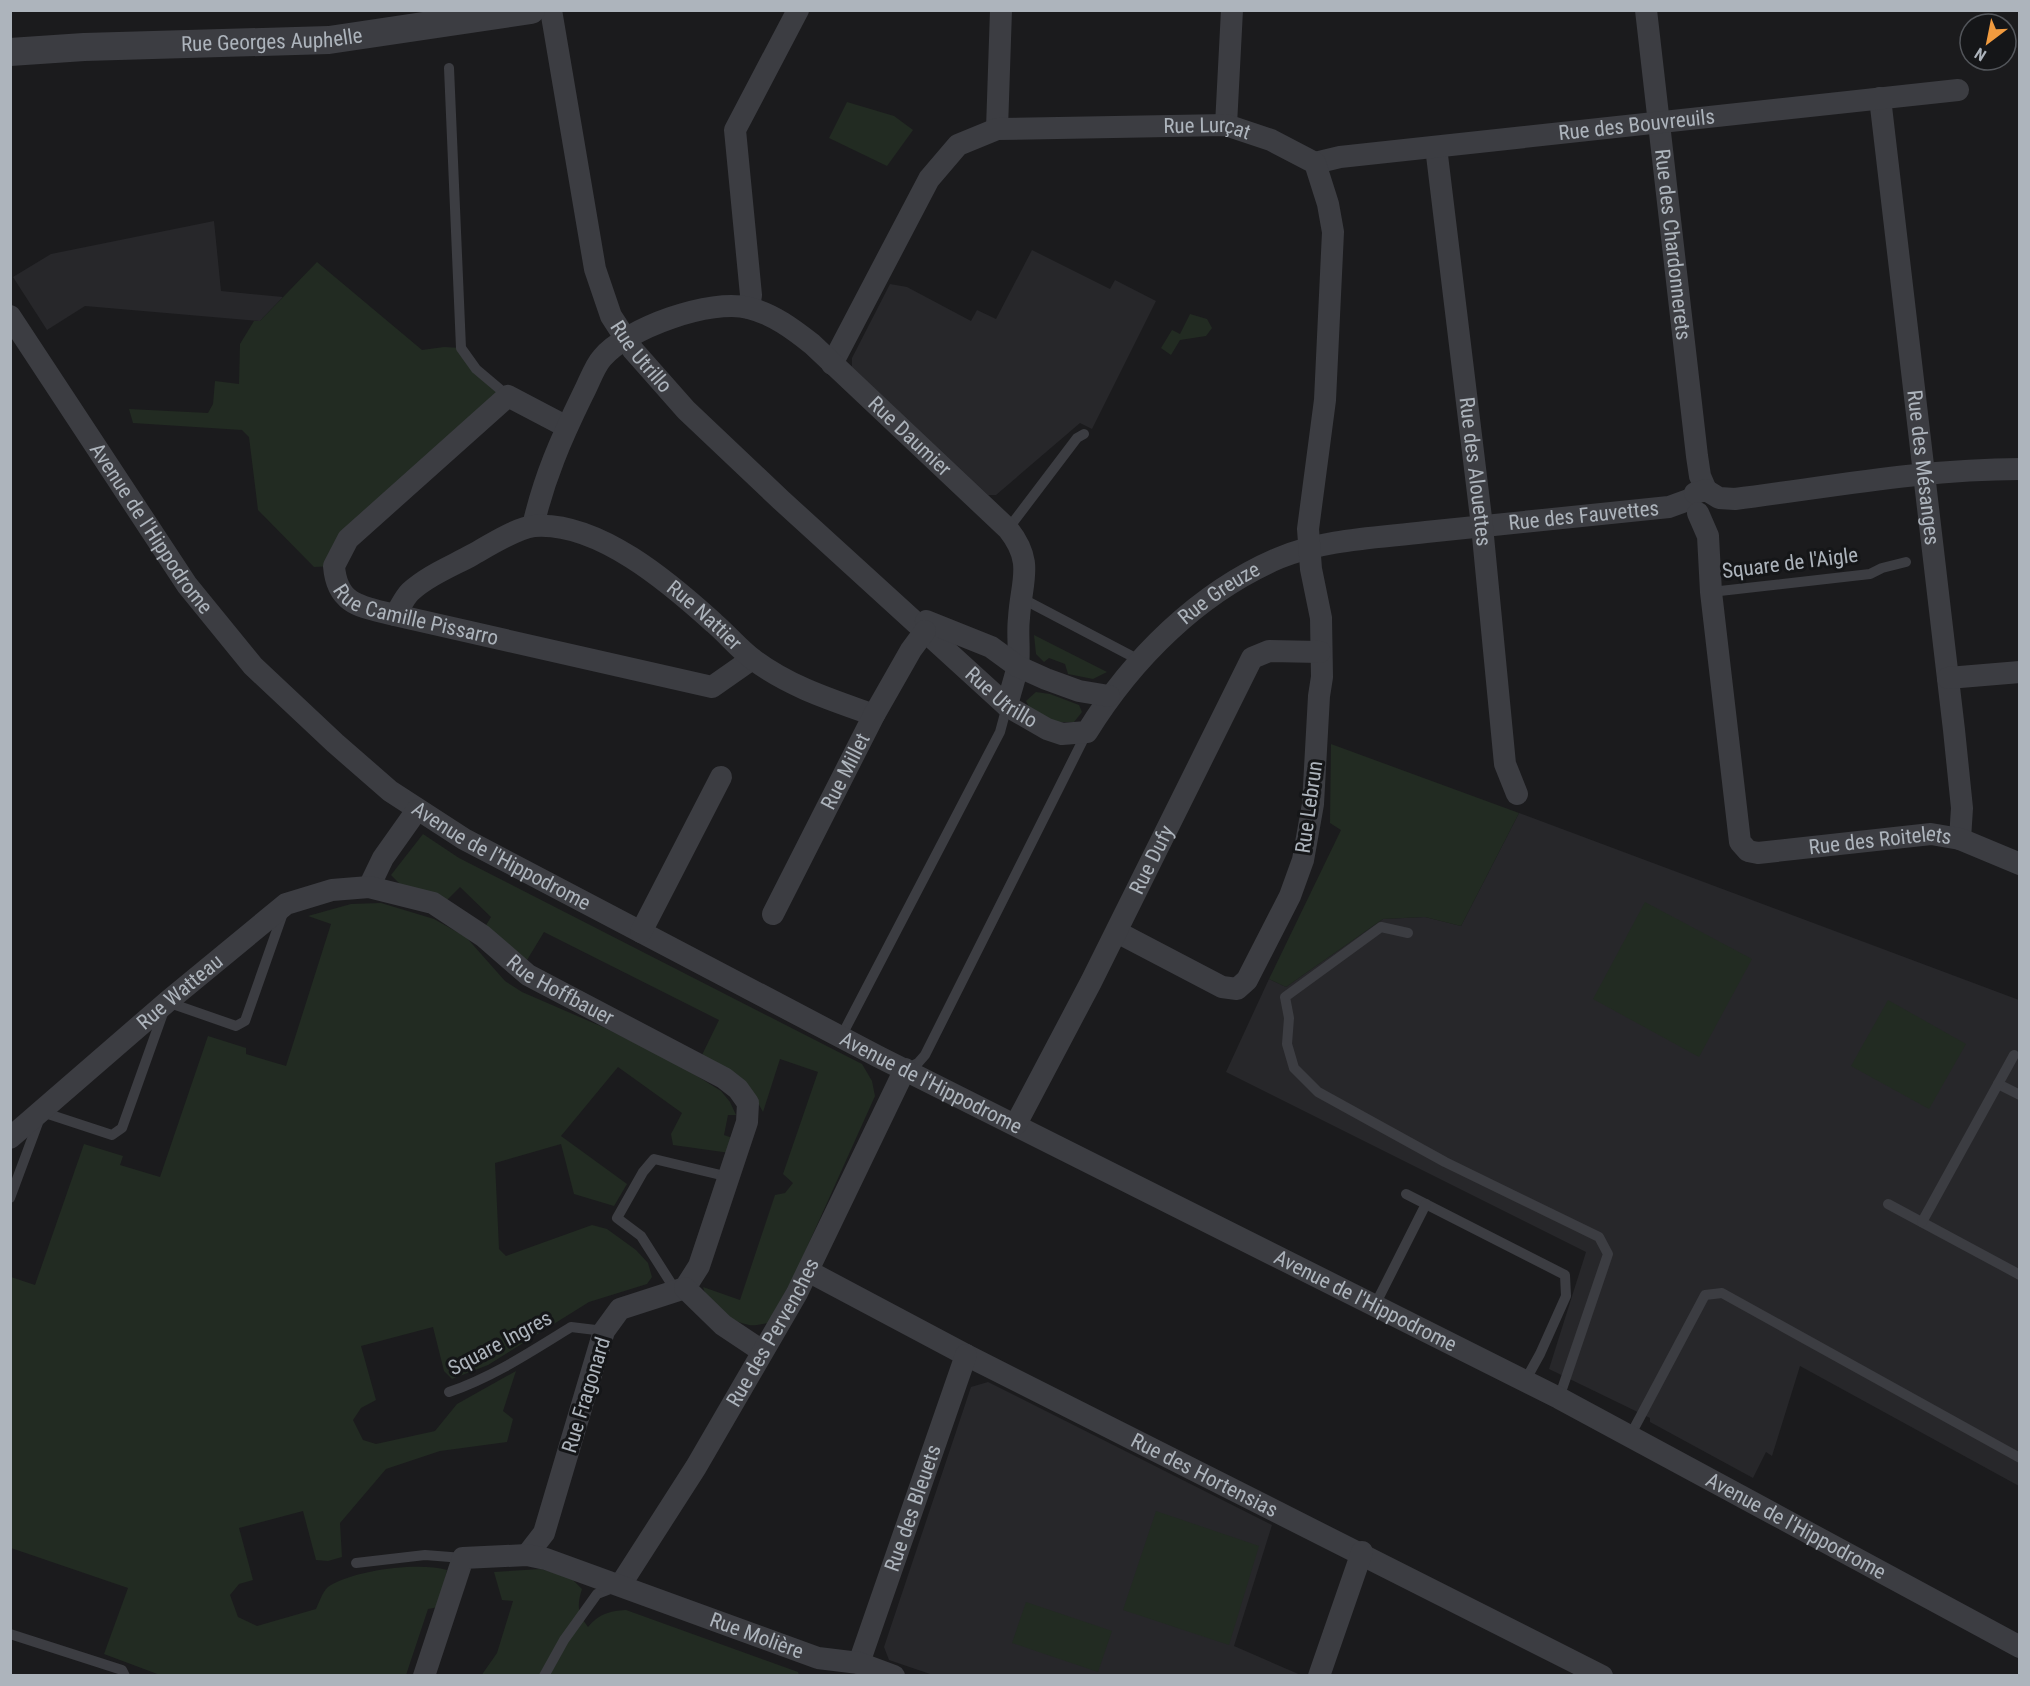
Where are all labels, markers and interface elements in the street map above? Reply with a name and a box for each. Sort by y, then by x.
north arrow [1958,12,2018,72]
street label: Rue Georges Auphelle [181,23,364,56]
text: N [1971,44,1990,65]
street label: Rue des Bouvreuils [1557,104,1716,145]
street label: Rue Lurçat [1163,113,1254,144]
street label: Rue des Chardonnerets [1650,148,1696,341]
street label: Rue Utrillo [605,316,677,398]
street label: Rue des Mésanges [1902,389,1944,546]
street label: Rue Daumier [863,392,956,481]
street label: Rue des Alouettes [1454,396,1496,547]
street label: Avenue de l'Hippodrome [85,439,218,619]
street label: Rue des Fauvettes [1507,496,1660,535]
street label: Square de l'Aigle [1721,543,1859,583]
street label: Rue Greuze [1173,557,1264,629]
street label: Rue Nattier [662,576,747,655]
street label: Rue Camille Pissarro [328,580,501,650]
street label: Rue Utrillo [960,662,1042,733]
street label: Rue Millet [816,729,875,813]
street label: Rue Lebrun [1291,759,1327,855]
street label: Avenue de l'Hippodrome [407,796,595,915]
street label: Rue Dufy [1125,821,1179,898]
street label: Rue des Roitelets [1807,821,1953,859]
street label: Rue Watteau [132,949,227,1035]
street label: Rue Hoffbauer [502,950,618,1030]
street label: Avenue de l'Hippodrome [836,1027,1026,1139]
street label: Avenue de l'Hippodrome [1270,1245,1461,1357]
street label: Rue des Pervenches [722,1254,824,1411]
street label: Square Ingres [444,1306,556,1380]
street label: Rue Fragonard [557,1334,615,1456]
street label: Rue des Hortensias [1127,1428,1282,1522]
street label: Rue des Bleuets [880,1442,946,1575]
street label: Avenue de l'Hippodrome [1702,1468,1890,1584]
street label: Rue Molière [707,1608,807,1664]

